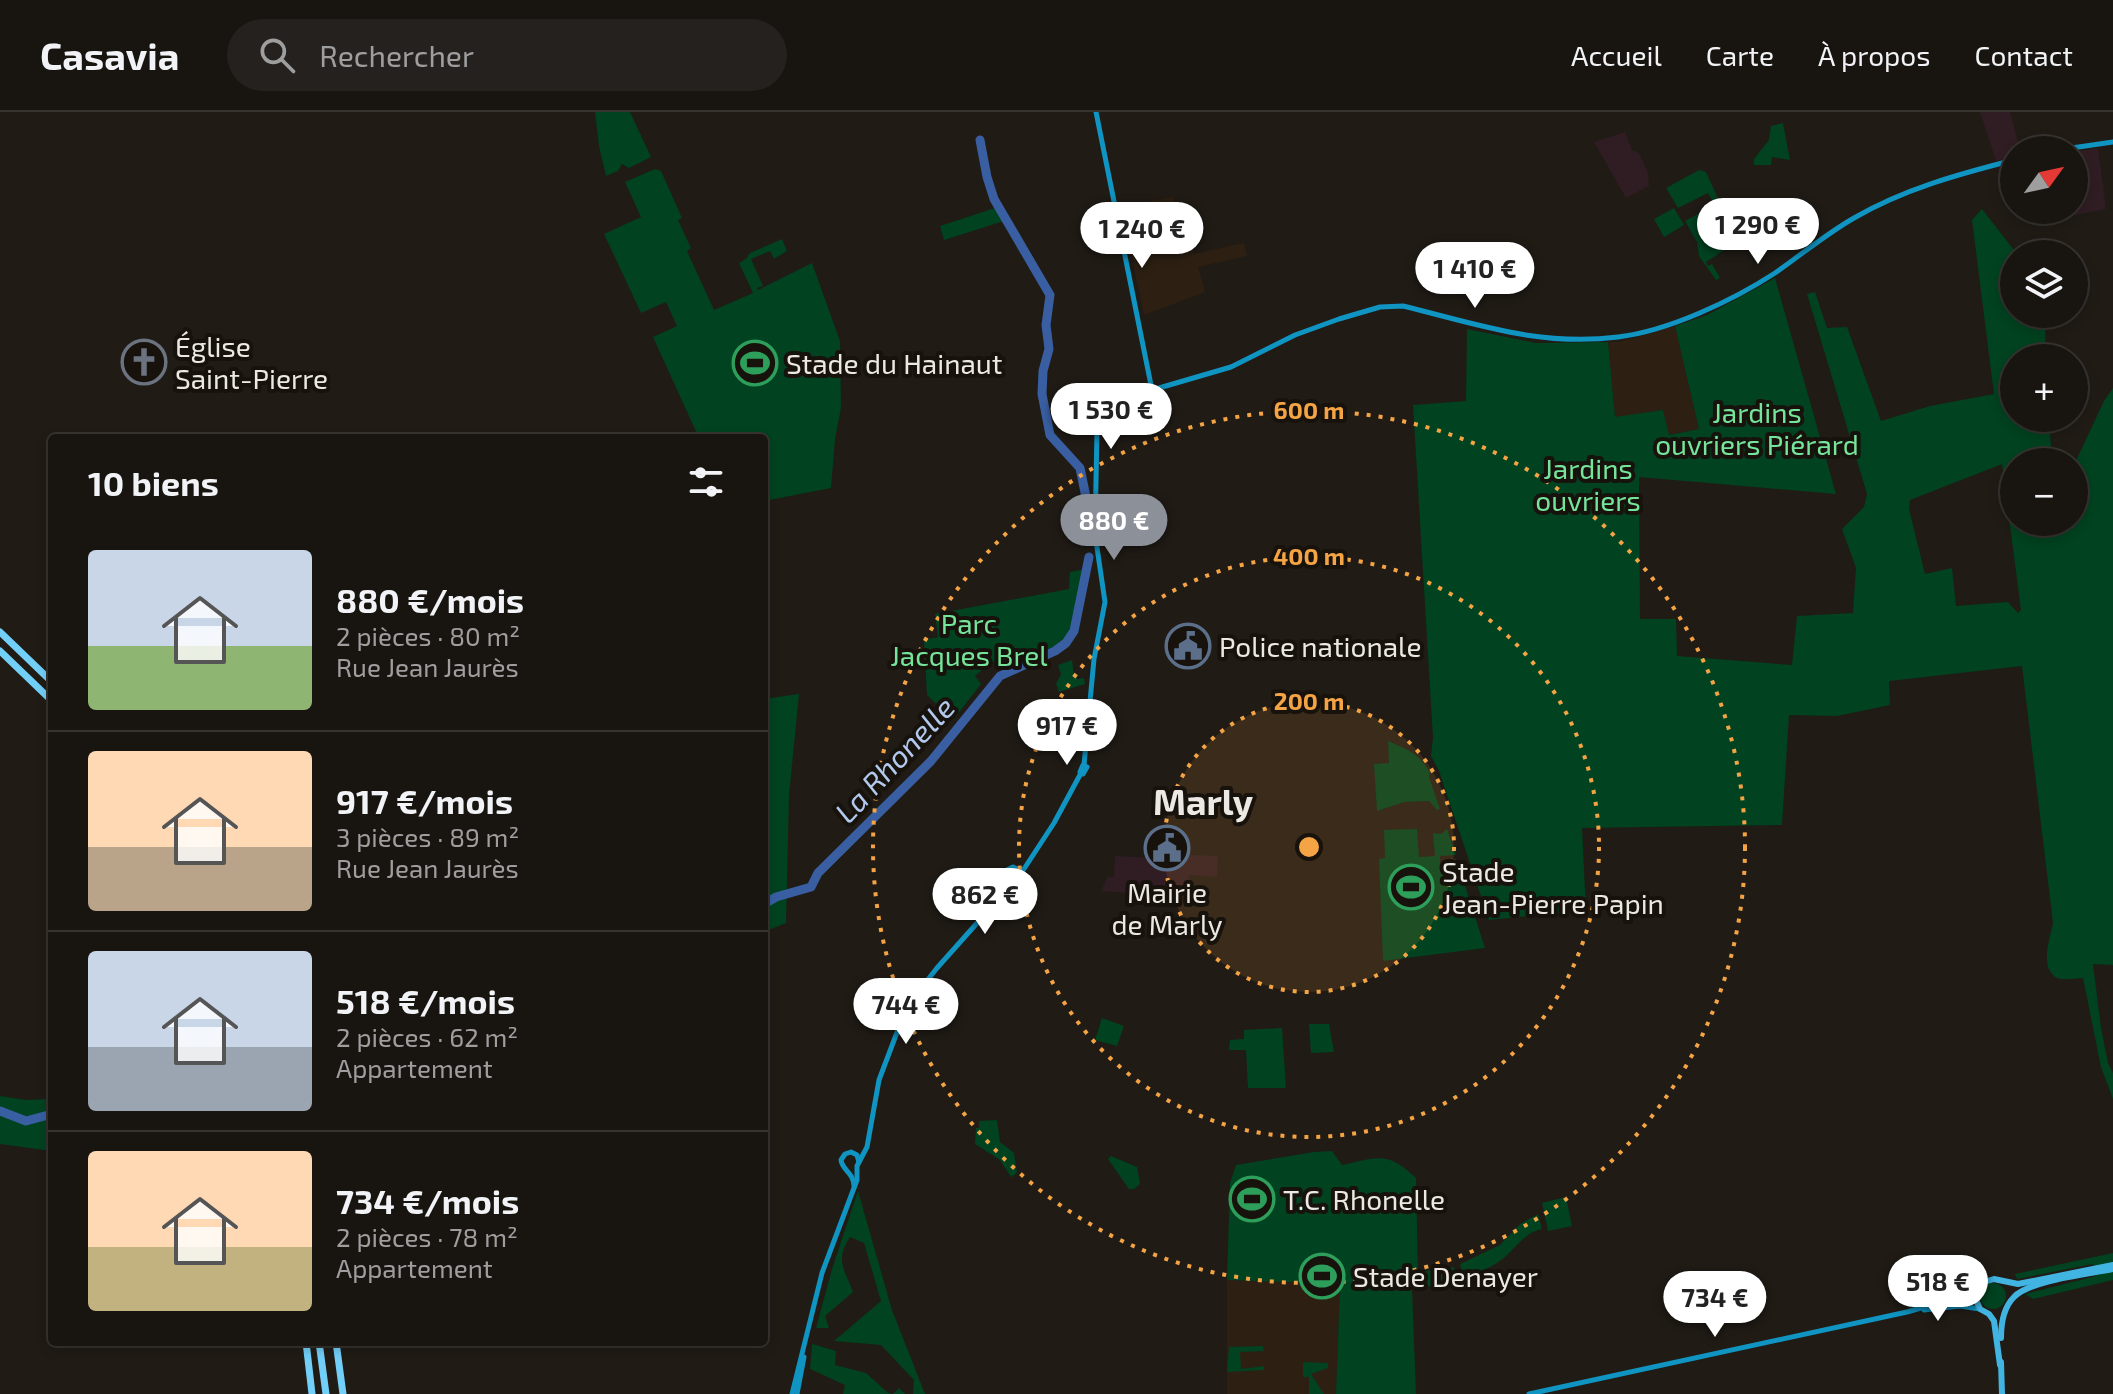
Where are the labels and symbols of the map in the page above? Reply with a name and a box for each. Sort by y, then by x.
north arrow [2000,136,2088,224]
pin: 1 290 € [1684,198,1832,266]
pin: 1 240 € [1068,202,1216,270]
pin: 1 410 € [1401,242,1549,310]
place label: Église Saint-Pierre [175,329,328,395]
church icon: Église Saint-Pierre [120,338,168,386]
sports icon: Stade du Hainaut [731,339,779,387]
place label: Stade du Hainaut [786,346,1002,380]
pin: 1 530 € [1037,383,1185,451]
text: 600 m [1274,395,1344,424]
park label: Jardins ouvriers Piérard [1655,395,1859,461]
park label: Jardins ouvriers [1535,451,1641,517]
pin: 880 € [1058,494,1170,562]
text: 400 m [1273,541,1345,570]
park label: Parc Jacques Brel [890,606,1048,672]
public building icon: Police nationale [1164,622,1212,670]
place label: Police nationale [1219,629,1421,663]
text: 200 m [1274,686,1344,715]
water label: La Rhonelle [827,689,961,829]
pin: 917 € [1011,699,1123,767]
district label: Marly [1153,779,1254,823]
public building icon: Mairie de Marly [1143,824,1191,872]
centre of rings [1295,833,1323,861]
place label: Stade Jean-Pierre Papin [1442,854,1664,920]
sports icon: Stade Jean-Pierre Papin [1387,863,1435,911]
pin: 862 € [929,868,1041,936]
place label: Mairie de Marly [1112,875,1223,941]
pin: 744 € [850,978,962,1046]
sports icon: T.C. Rhonelle [1228,1175,1276,1223]
place label: T.C. Rhonelle [1283,1182,1445,1216]
sports icon: Stade Denayer [1298,1252,1346,1300]
pin: 518 € [1882,1255,1994,1323]
place label: Stade Denayer [1353,1259,1538,1293]
pin: 734 € [1659,1271,1771,1339]

